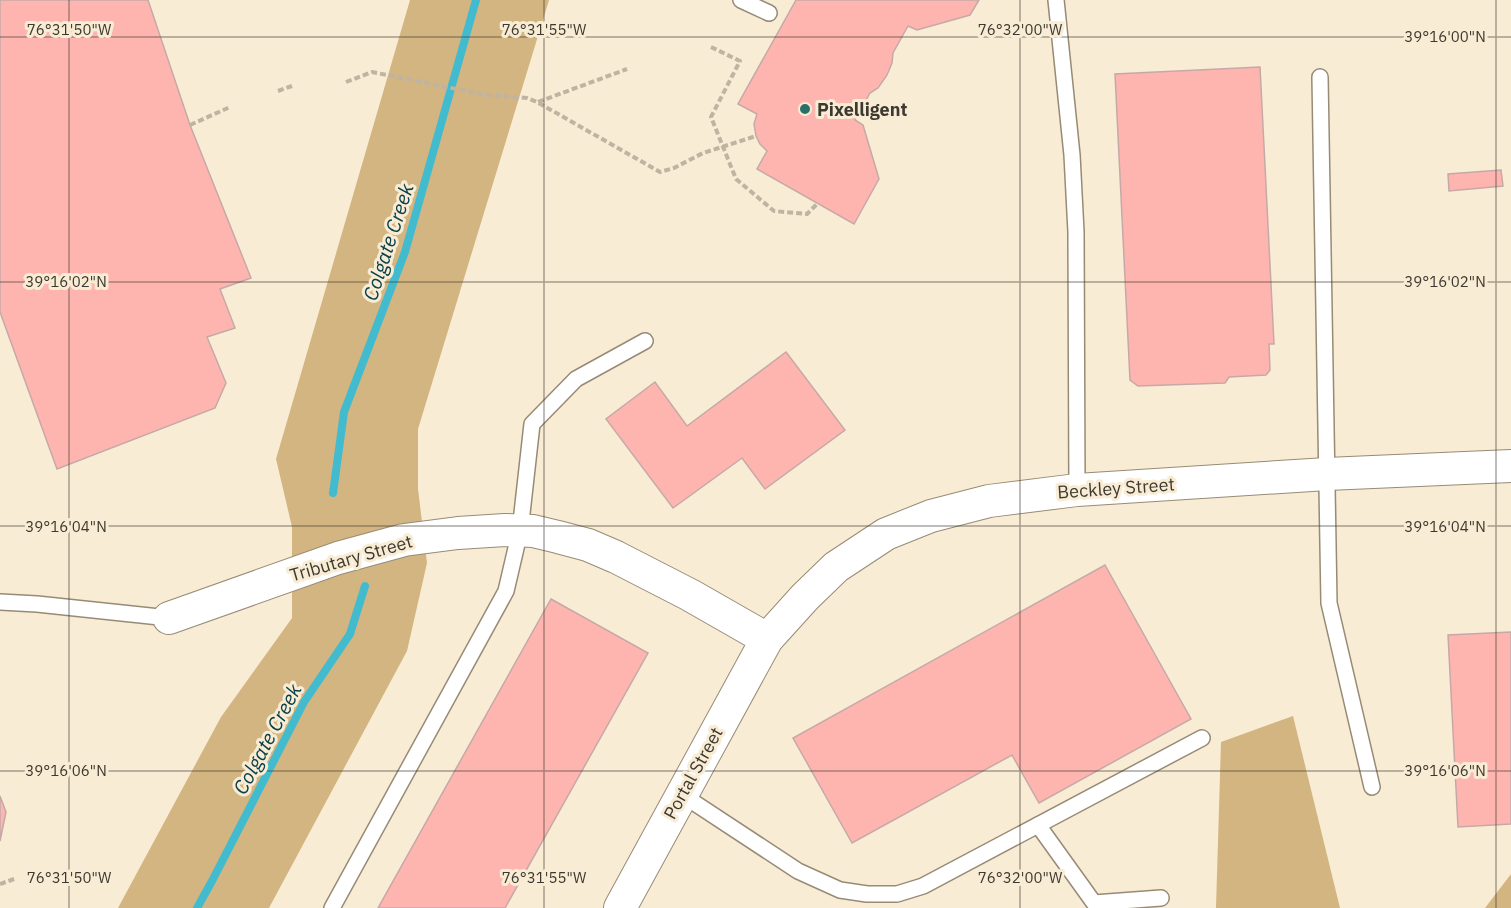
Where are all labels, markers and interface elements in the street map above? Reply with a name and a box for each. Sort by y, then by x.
text: 76°31'50"W [27,20,112,39]
text: 76°31'55"W [502,20,587,39]
text: 76°32'00"W [978,20,1063,39]
text: 39°16'00"N [1404,27,1486,46]
place label: Pixelligent [817,98,907,121]
marker: Pixelligent [798,102,812,116]
water label: Colgate Creek [356,180,420,304]
text: 39°16'02"N [25,272,107,291]
text: 39°16'02"N [1404,272,1486,291]
street label: Beckley Street [1057,472,1175,504]
text: 39°16'04"N [25,517,107,536]
text: 39°16'04"N [1404,517,1486,536]
street label: Tributary Street [287,530,415,586]
water label: Colgate Creek [227,679,308,799]
street label: Portal Street [658,723,728,823]
text: 39°16'06"N [25,761,107,780]
text: 39°16'06"N [1404,761,1486,780]
text: 76°31'50"W [27,868,112,887]
text: 76°31'55"W [502,868,587,887]
text: 76°32'00"W [978,868,1063,887]

